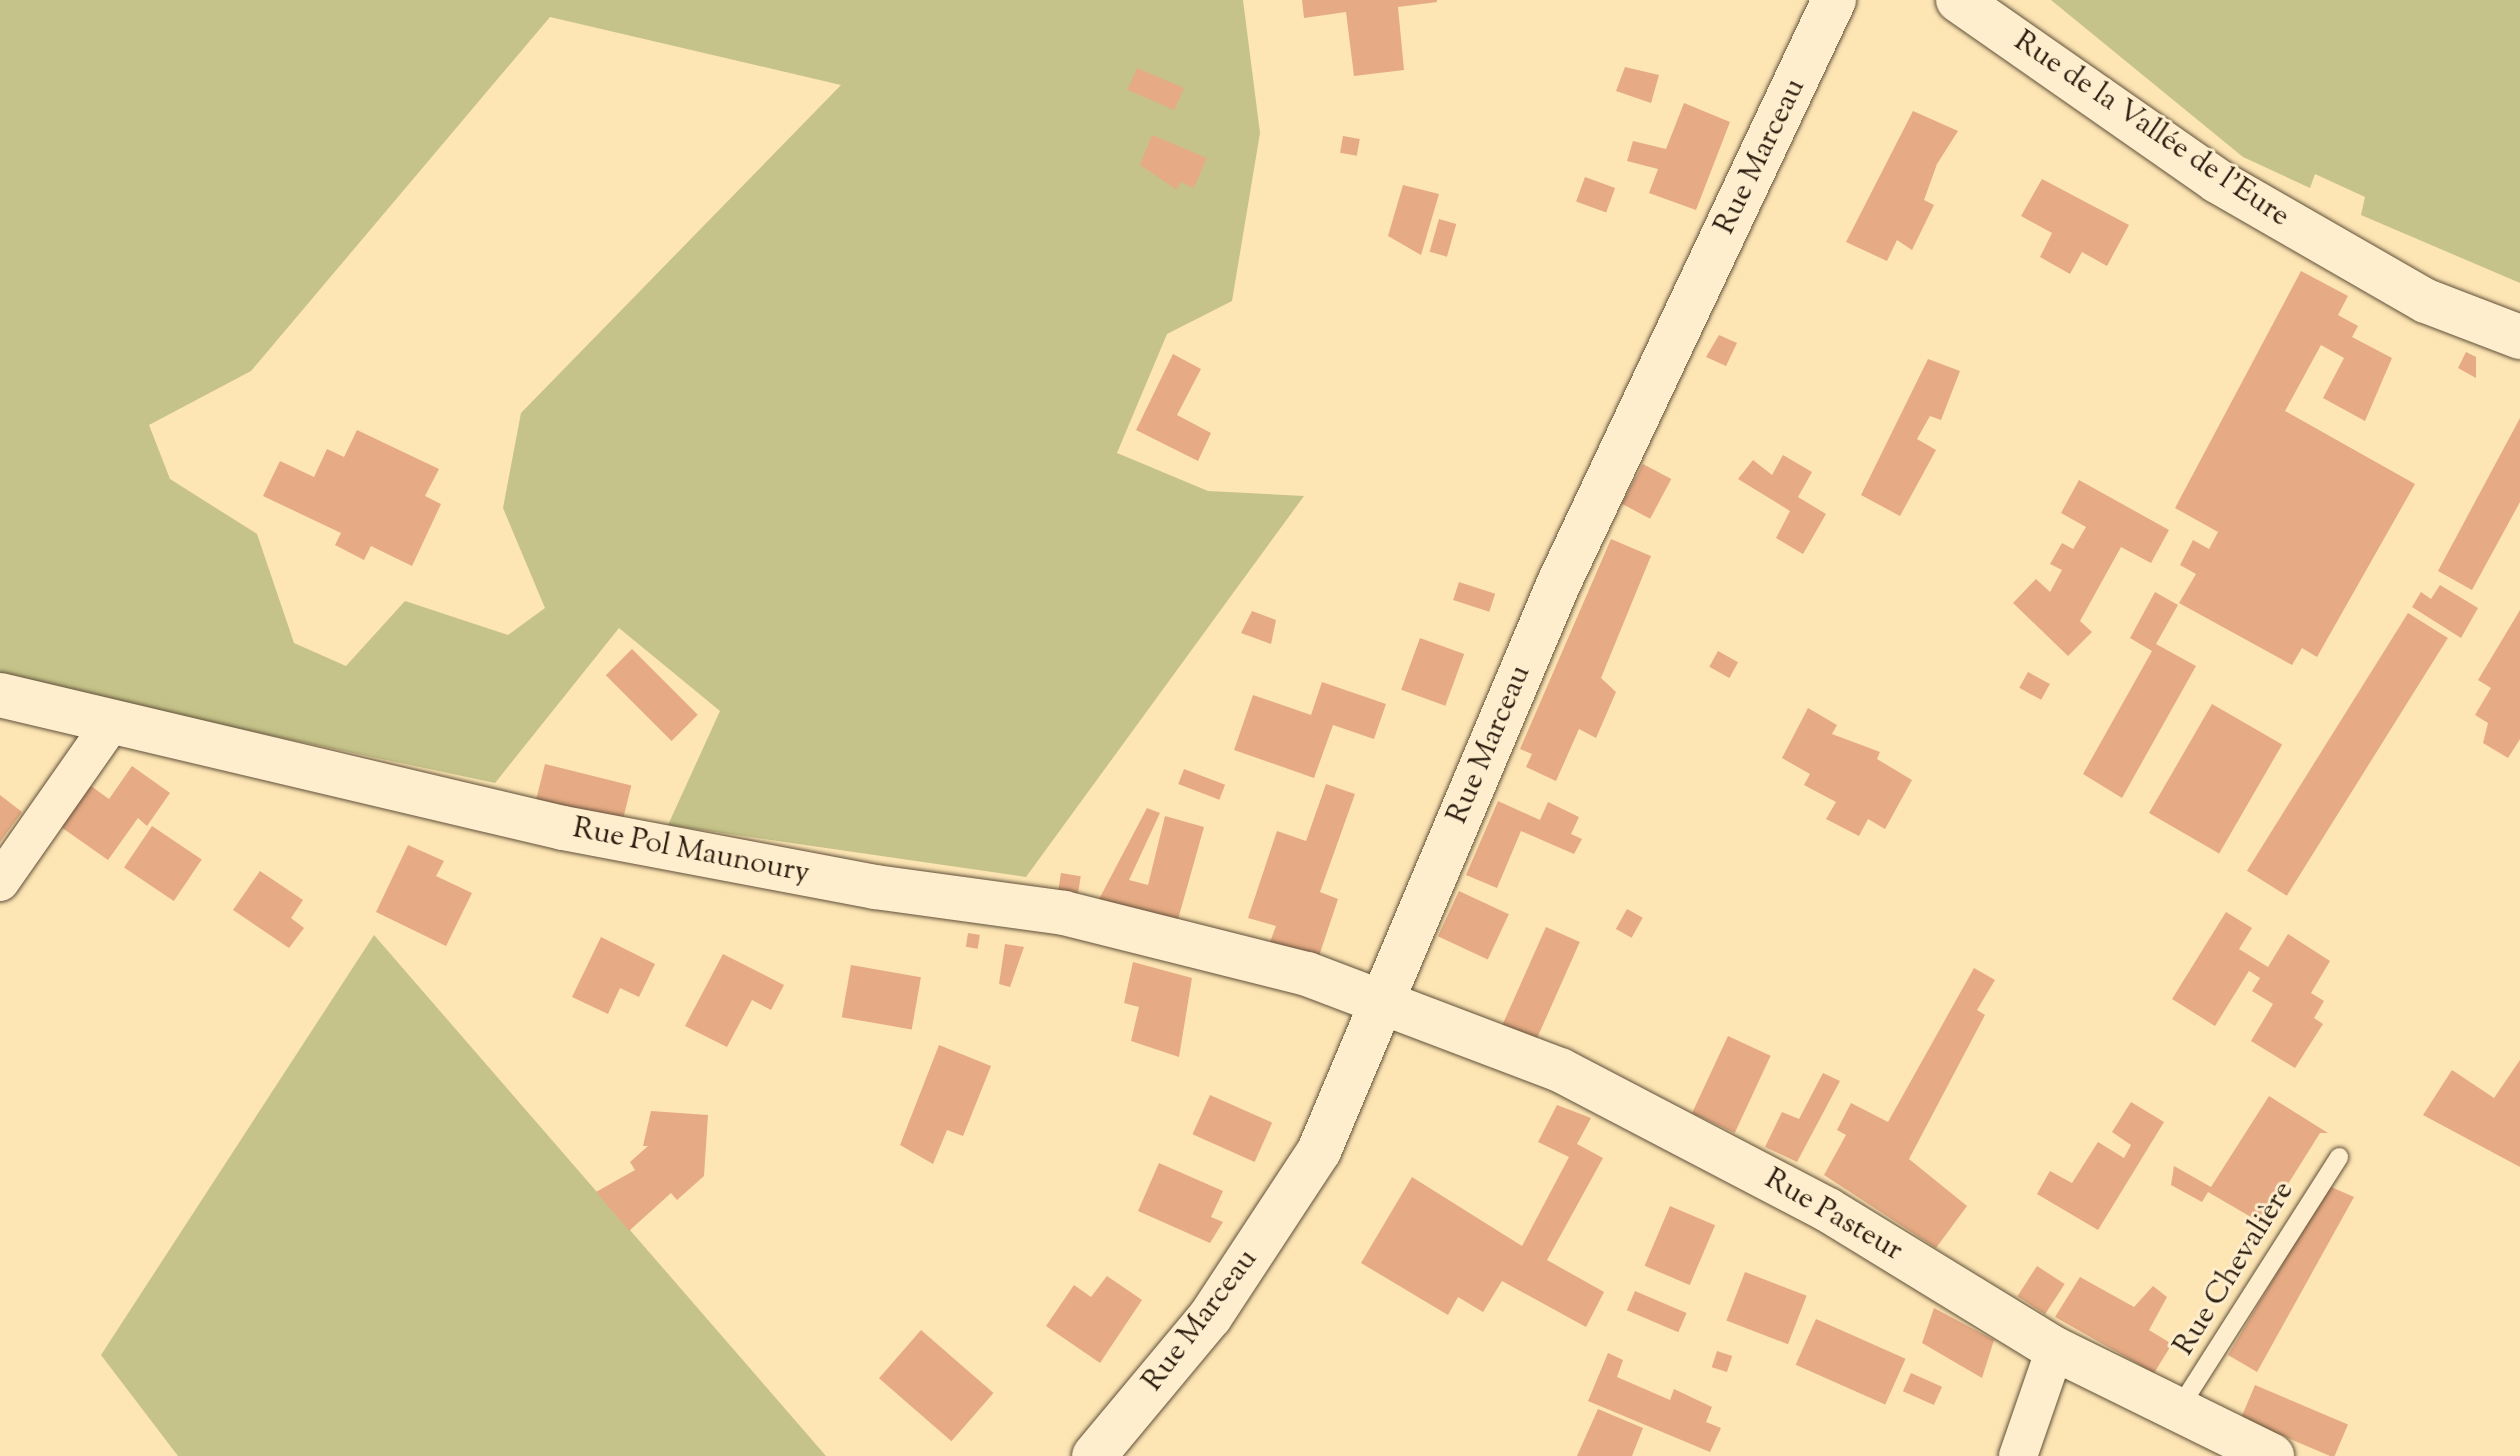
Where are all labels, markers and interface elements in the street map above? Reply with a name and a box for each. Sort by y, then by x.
street label: Rue de la Vallée de l'Eure [2006,24,2296,236]
street label: Rue Marceau [1708,73,1814,241]
street label: Rue Marceau [1440,660,1540,830]
street label: Rue Pol Maunoury [570,811,812,893]
street label: Rue Pasteur [1758,1162,1908,1270]
street label: Rue Chevalière [2167,1175,2303,1363]
street label: Rue Marceau [1136,1243,1266,1399]

